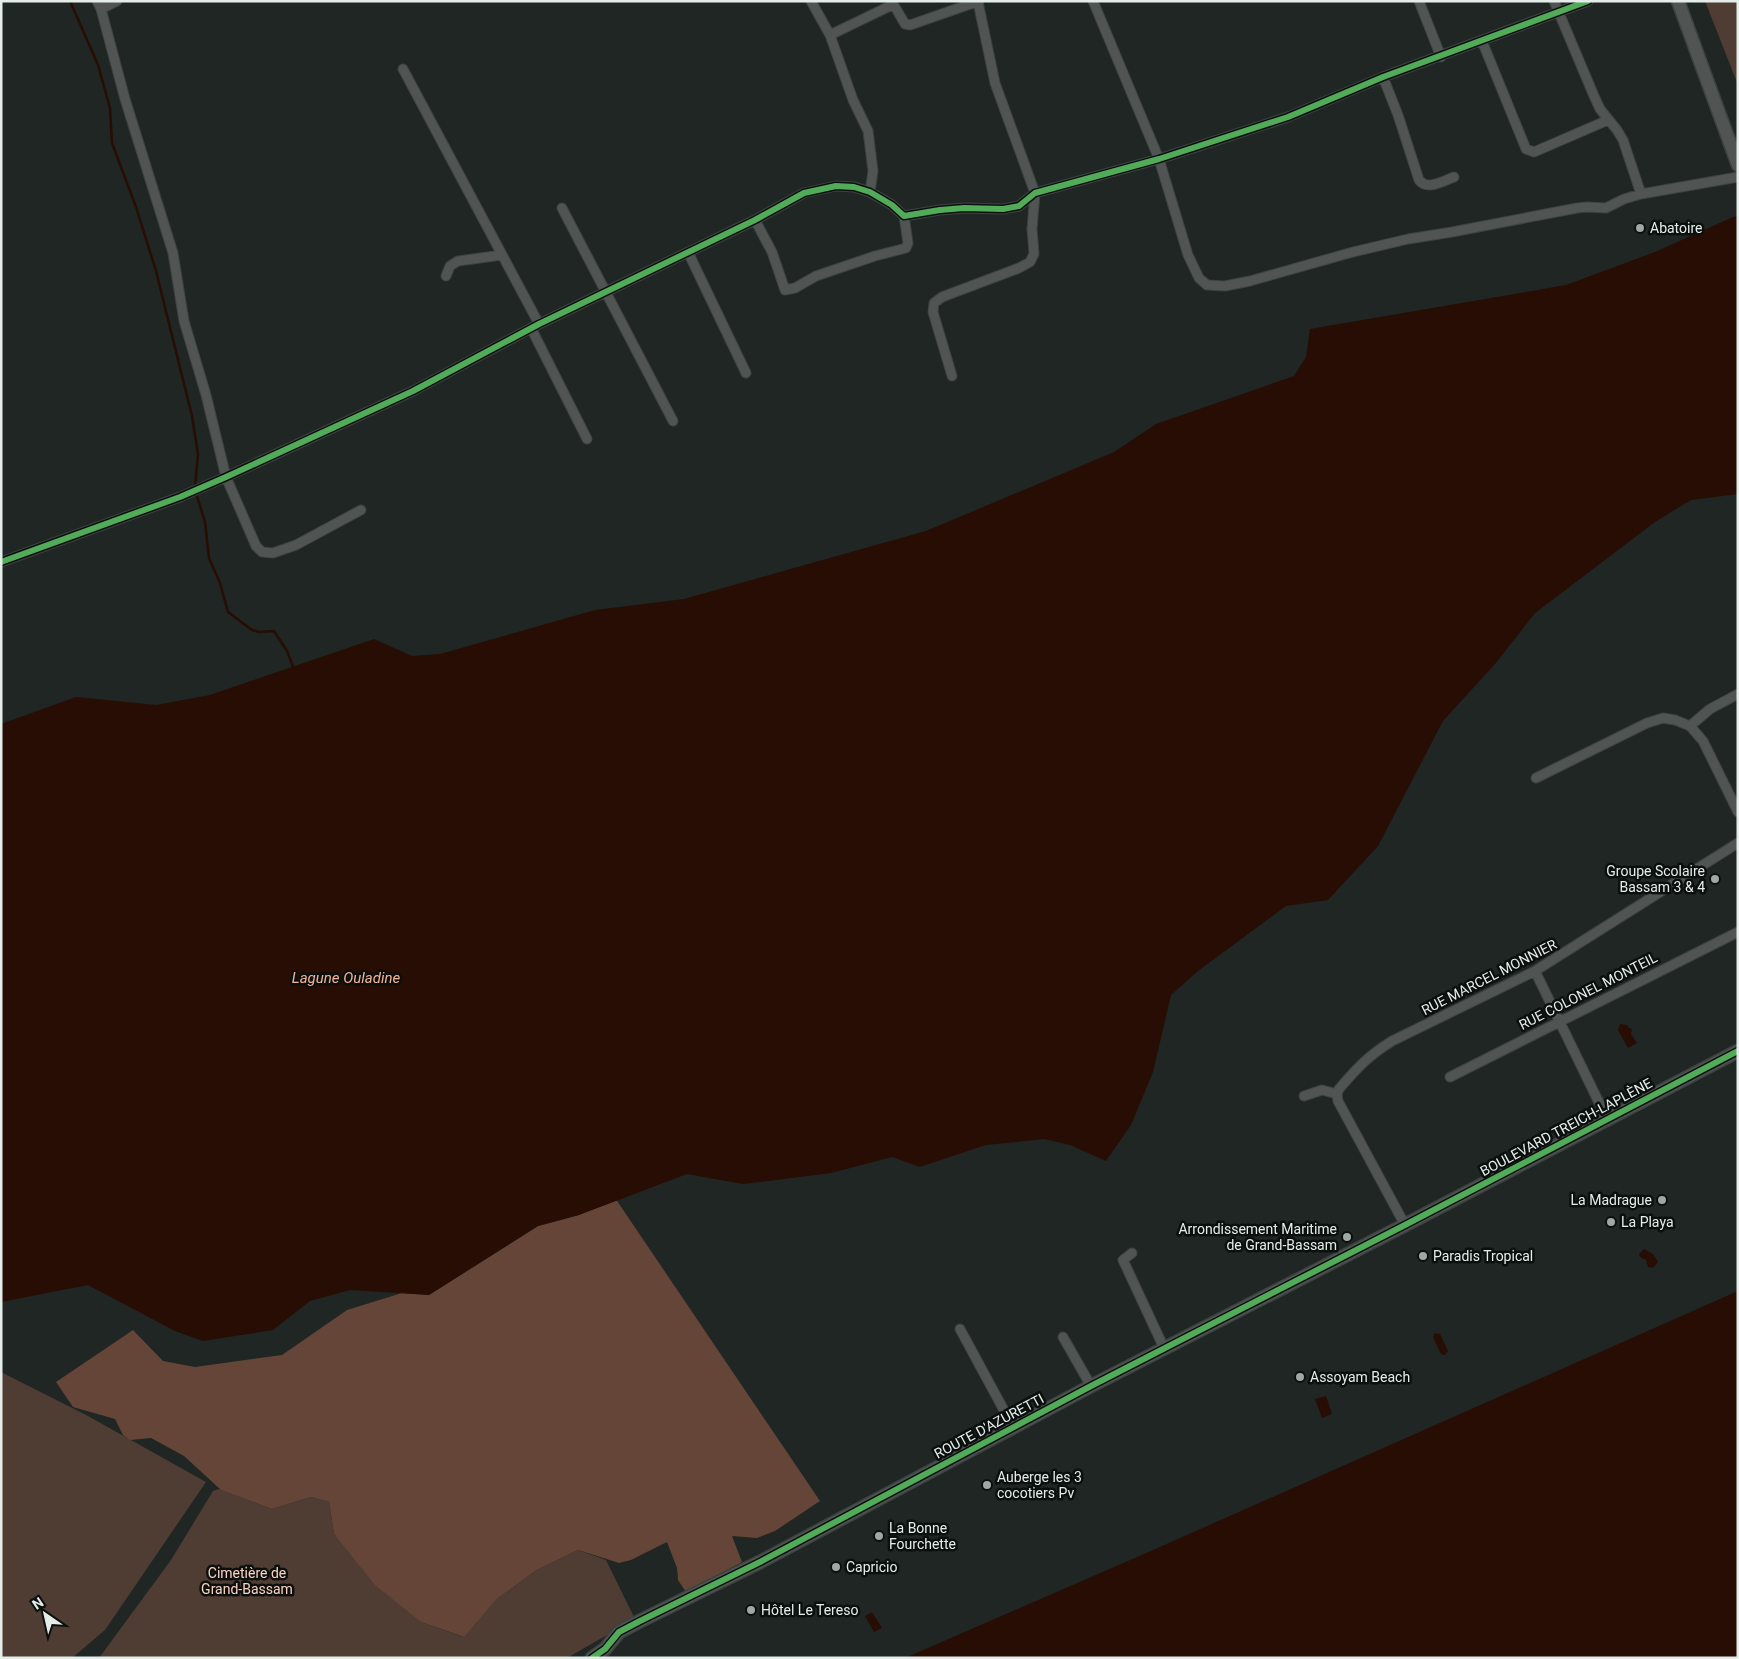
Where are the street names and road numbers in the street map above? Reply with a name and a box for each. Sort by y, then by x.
street label: RUE MARCEL MONNIER [1419,936,1560,1018]
street label: RUE COLONEL MONTEIL [1516,949,1660,1033]
street label: BOULEVARD TREICH-LAPLÈNE [1477,1074,1655,1179]
street label: ROUTE D'AZURETTI [931,1390,1047,1462]

